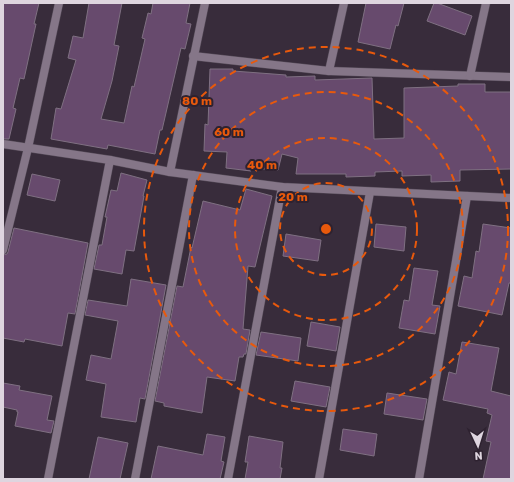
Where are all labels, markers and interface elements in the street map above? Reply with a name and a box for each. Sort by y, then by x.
text: 80 m [182,94,212,108]
text: 60 m [214,125,244,139]
text: 40 m [247,158,277,172]
text: 20 m [278,190,308,204]
centre of rings [319,222,333,236]
north arrow [458,426,498,466]
text: N [474,449,483,462]

